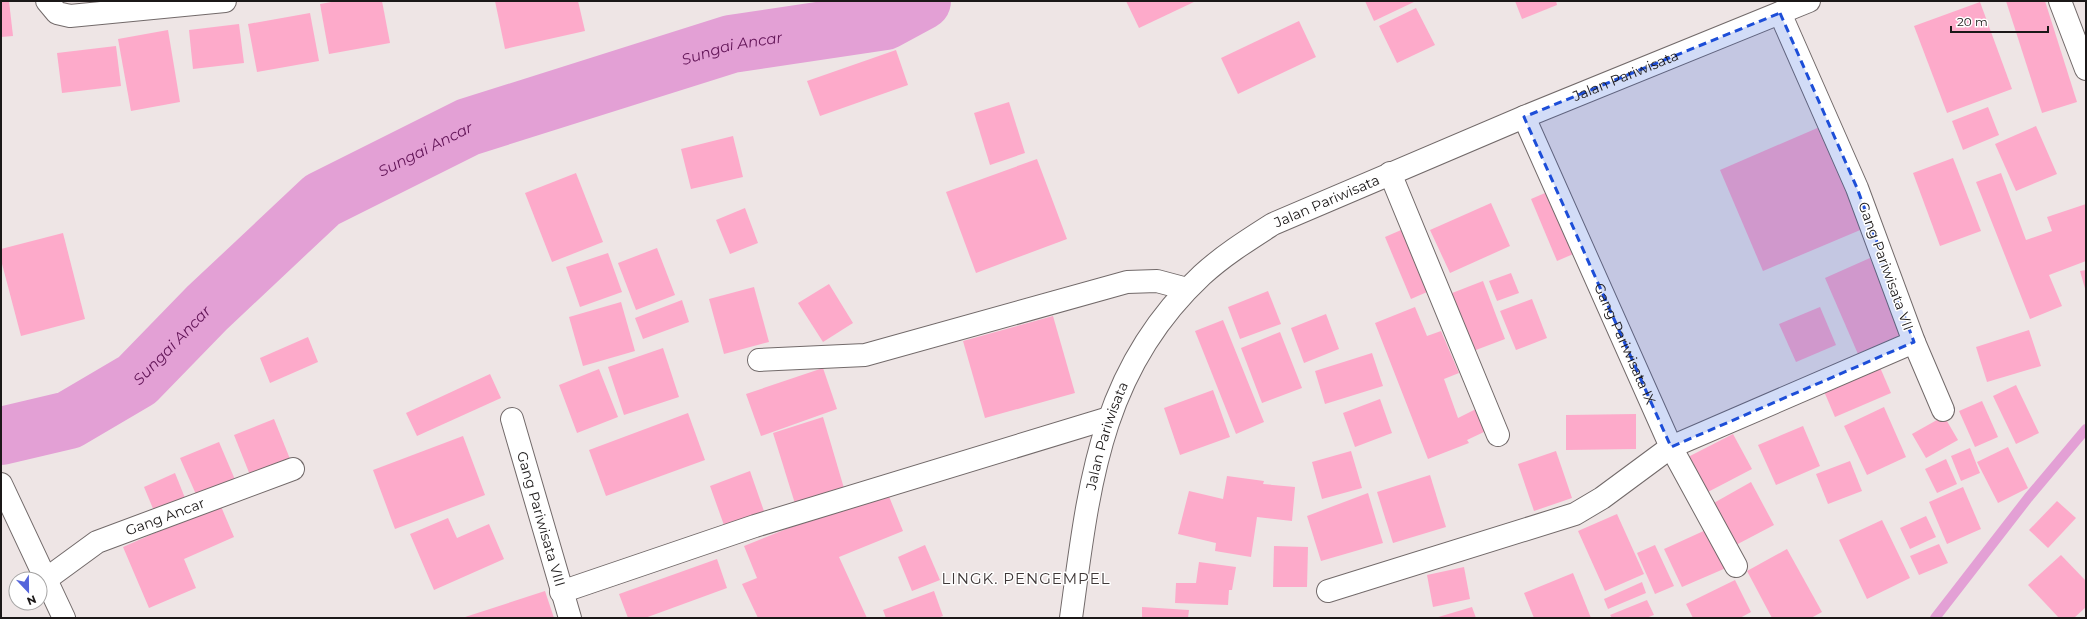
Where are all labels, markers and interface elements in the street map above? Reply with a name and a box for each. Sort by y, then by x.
scale bar [1951,8,2048,34]
text: 20 m [1957,14,1988,29]
water label: Sungai Ancar [679,27,785,69]
street label: Jalan Pariwisata [1569,46,1681,106]
water label: Sungai Ancar [374,117,475,180]
street label: Jalan Pariwisata [1270,171,1382,232]
street label: Gang Pariwisata VII [1854,199,1918,333]
street label: Gang Pariwisata IX [1590,280,1660,407]
water label: Sungai Ancar [129,300,215,388]
street label: Jalan Pariwisata [1082,379,1132,493]
street label: Gang Pariwisata VIII [513,449,569,589]
street label: Gang Ancar [123,494,207,540]
district label: LINGK. PENGEMPEL [941,569,1111,588]
north arrow [8,571,48,611]
text: N [25,592,38,608]

